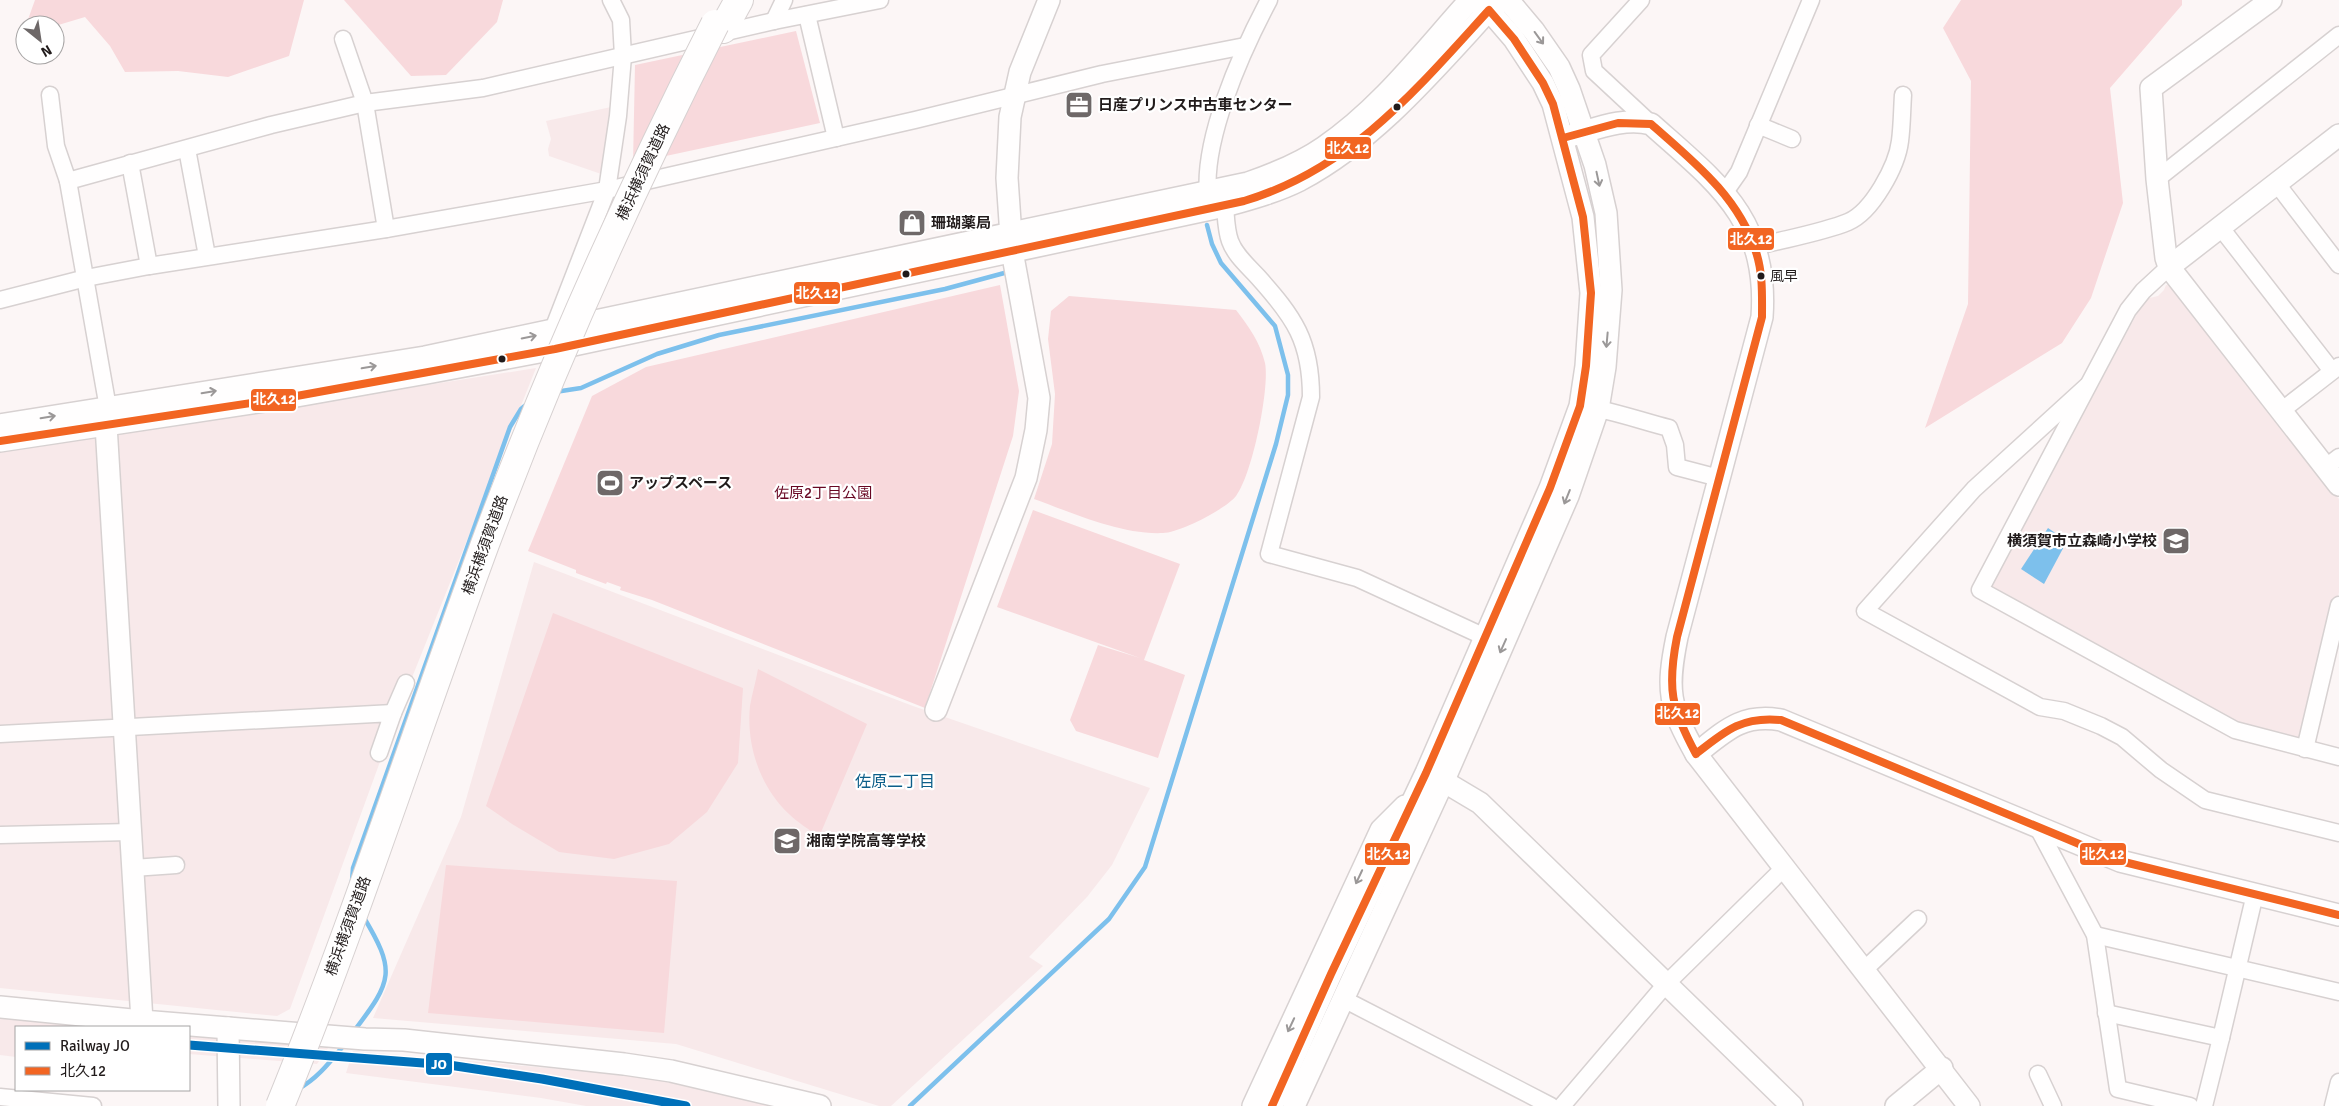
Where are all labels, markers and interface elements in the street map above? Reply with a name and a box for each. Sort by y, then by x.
north arrow [15,15,65,65]
one-way arrow [1534,31,1544,45]
text: N [38,41,55,61]
office icon: 日産プリンス中古車センター [1064,90,1094,120]
place label: 日産プリンス中古車センター [1098,96,1293,114]
unlabelled marker [1392,102,1402,112]
street label: 横浜横須賀道路 [613,121,673,223]
line badge: 北久12 [1324,136,1372,160]
text: 北久12 [1326,140,1370,157]
one-way arrow [1594,171,1604,187]
shop icon: 珊瑚薬局 [897,208,927,238]
place label: 珊瑚薬局 [931,214,991,232]
line badge: 北久12 [1727,227,1775,251]
text: 北久12 [1729,231,1773,248]
place label: 風早 [1770,268,1798,285]
unlabelled marker [901,269,911,279]
marker: 風早 [1756,271,1766,281]
line badge: 北久12 [793,281,841,305]
text: 北久12 [795,285,839,302]
one-way arrow [520,331,536,341]
one-way arrow [1602,332,1611,348]
unlabelled marker [497,354,507,364]
one-way arrow [361,361,377,371]
one-way arrow [200,387,216,397]
line badge: 北久12 [250,388,297,412]
text: 北久12 [252,391,296,408]
one-way arrow [40,412,56,422]
sports icon: アップスペース [595,468,625,498]
place label: アップスペース [629,474,732,492]
park label: 佐原2丁目公園 [774,484,872,502]
one-way arrow [1562,489,1572,504]
street label: 横浜横須賀道路 [459,493,511,597]
school or university icon: 横須賀市立森崎小学校 [2161,526,2191,556]
place label: 横須賀市立森崎小学校 [2007,532,2157,550]
one-way arrow [1497,638,1507,653]
line badge: 北久12 [1654,702,1701,726]
text: 北久12 [1656,705,1700,722]
district label: 佐原二丁目 [855,772,935,792]
school or university icon: 湘南学院高等学校 [772,826,802,856]
place label: 湘南学院高等学校 [806,832,926,850]
line badge: 北久12 [1364,842,1411,866]
line badge: 北久12 [2079,842,2127,866]
text: 北久12 [1366,846,1410,863]
text: 北久12 [2081,846,2125,863]
one-way arrow [1354,869,1363,884]
street label: 横浜横須賀道路 [322,874,374,978]
one-way arrow [1285,1017,1295,1032]
legend [15,1026,190,1091]
text: Railway JO [60,1037,130,1055]
line badge: JO [425,1052,453,1076]
text: JO [431,1056,447,1073]
text: 北久12 [60,1062,106,1080]

